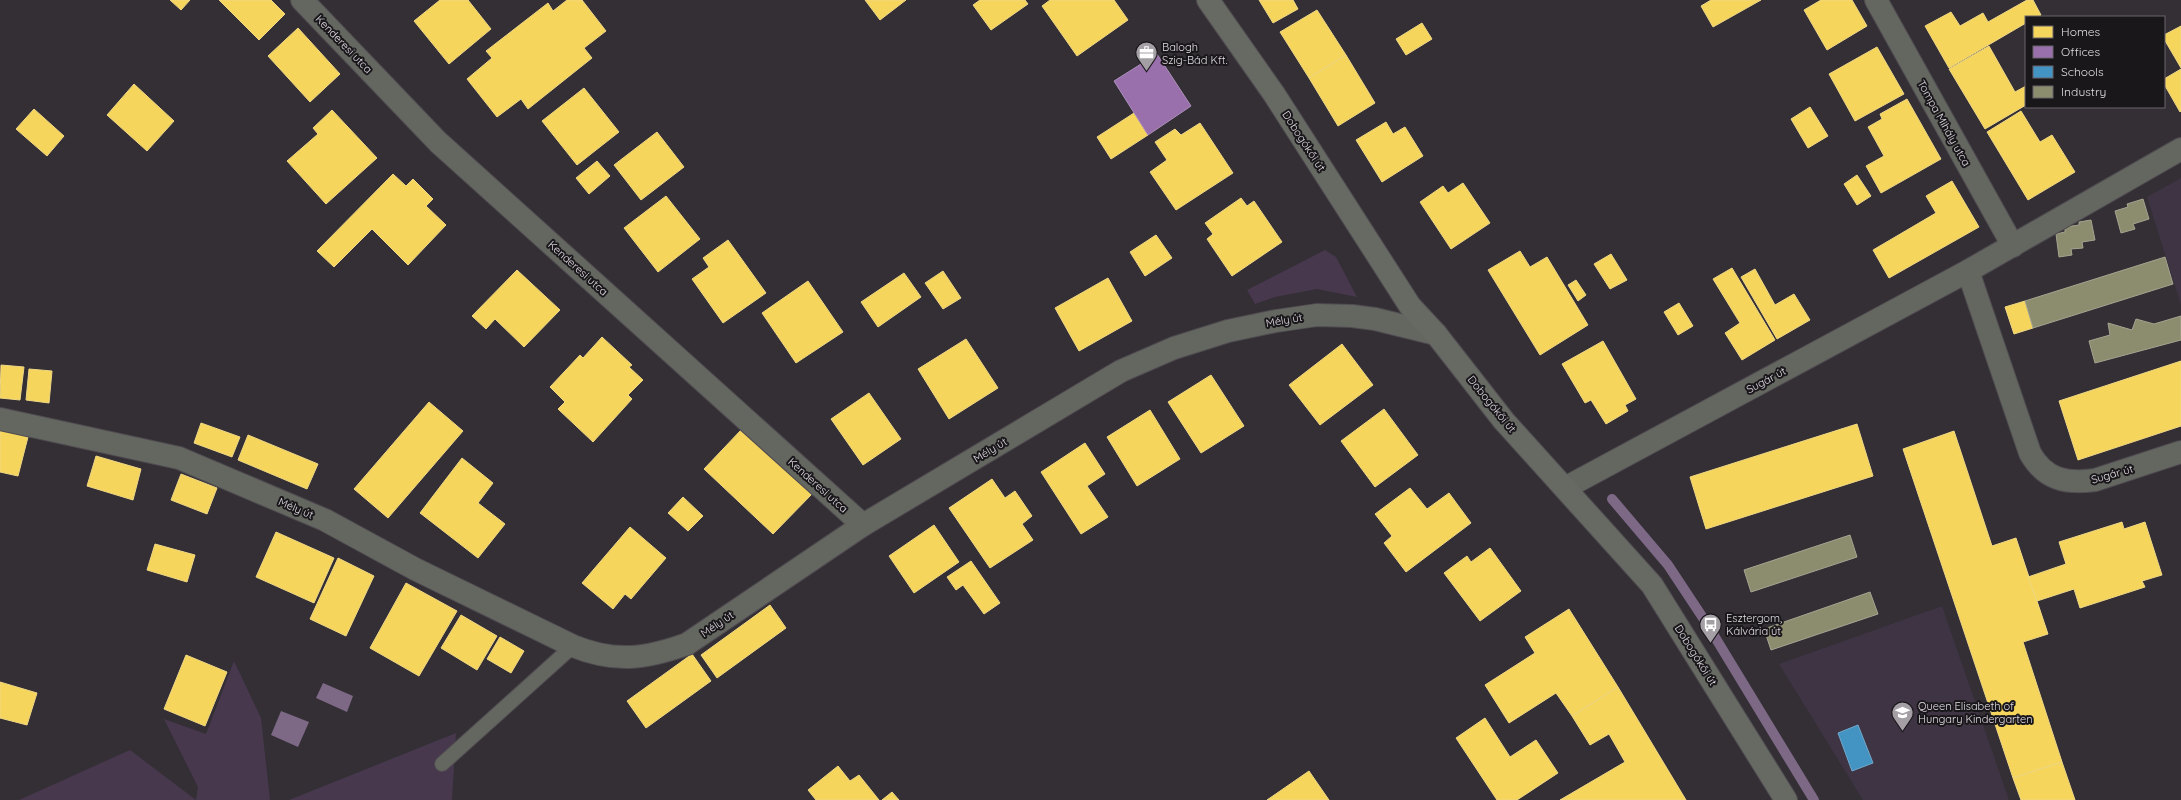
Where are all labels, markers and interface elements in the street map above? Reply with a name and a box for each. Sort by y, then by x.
street label: Kenderesi utca [313,12,375,76]
legend [2025,16,2165,108]
text: Homes [2061,24,2101,39]
office icon: Balogh Szig-Bád Kft. [1134,40,1160,73]
place label: Balogh Szig-Bád Kft. [1162,40,1228,67]
text: Offices [2061,44,2100,59]
text: Schools [2061,64,2104,79]
street label: Tompa Mihály utca [1914,77,1974,169]
text: Industry [2061,84,2106,99]
street label: Dobogókői út [1279,108,1329,174]
street label: Kenderesi utca [545,237,611,299]
street label: Mély út [1265,310,1304,330]
street label: Sugár út [1744,364,1789,396]
street label: Dobogókői út [1465,373,1519,436]
street label: Mély út [971,434,1010,466]
street label: Kenderesi utca [785,454,851,516]
street label: Sugár út [2089,461,2135,487]
street label: Mély út [276,494,316,522]
street label: Mély út [698,608,736,640]
bus stop icon: Esztergom, Kálvária út [1697,611,1723,644]
place label: Esztergom, Kálvária út [1726,611,1782,638]
street label: Dobogókői út [1672,622,1720,688]
school or university icon: Queen Elisabeth of Hungary Kindergarten [1890,699,1916,732]
place label: Queen Elisabeth of Hungary Kindergarten [1918,699,2033,726]

